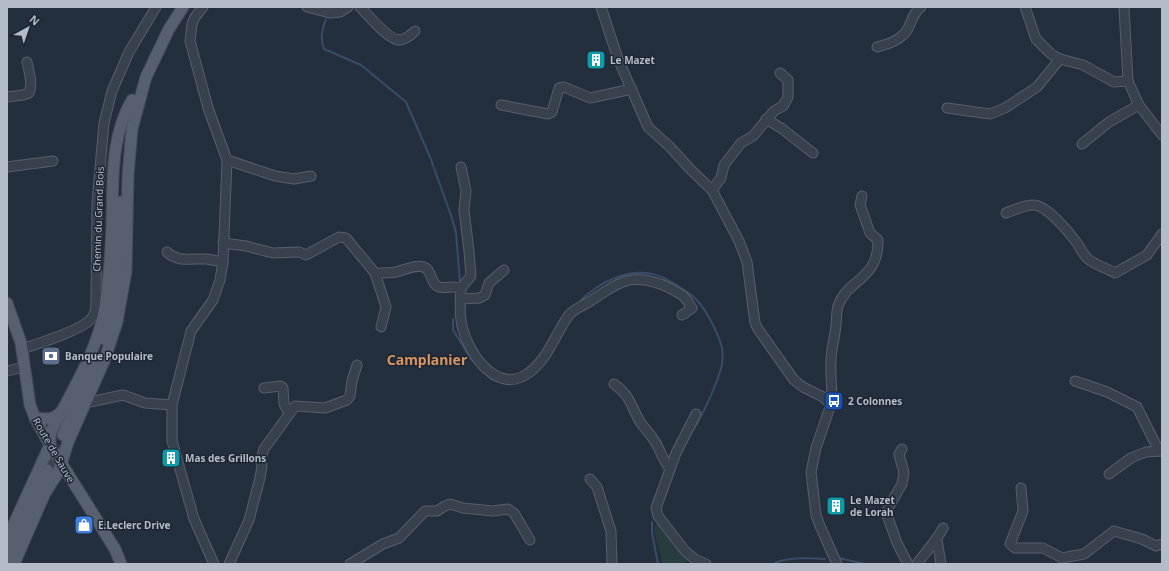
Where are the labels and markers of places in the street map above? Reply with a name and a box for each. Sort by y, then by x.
building icon: Le Mazet [585,49,607,71]
place label: Le Mazet [610,53,655,67]
bank icon: Banque Populaire [40,345,62,367]
place label: Banque Populaire [65,349,153,363]
bus stop icon: 2 Colonnes [823,390,845,412]
place label: 2 Colonnes [848,394,902,408]
building icon: Mas des Grillons [160,447,182,469]
place label: Mas des Grillons [185,451,266,465]
place label: Le Mazet de Lorah [850,493,895,519]
building icon: Le Mazet de Lorah [825,495,847,517]
shop icon: E.Leclerc Drive [73,514,95,536]
place label: E.Leclerc Drive [98,518,171,532]

